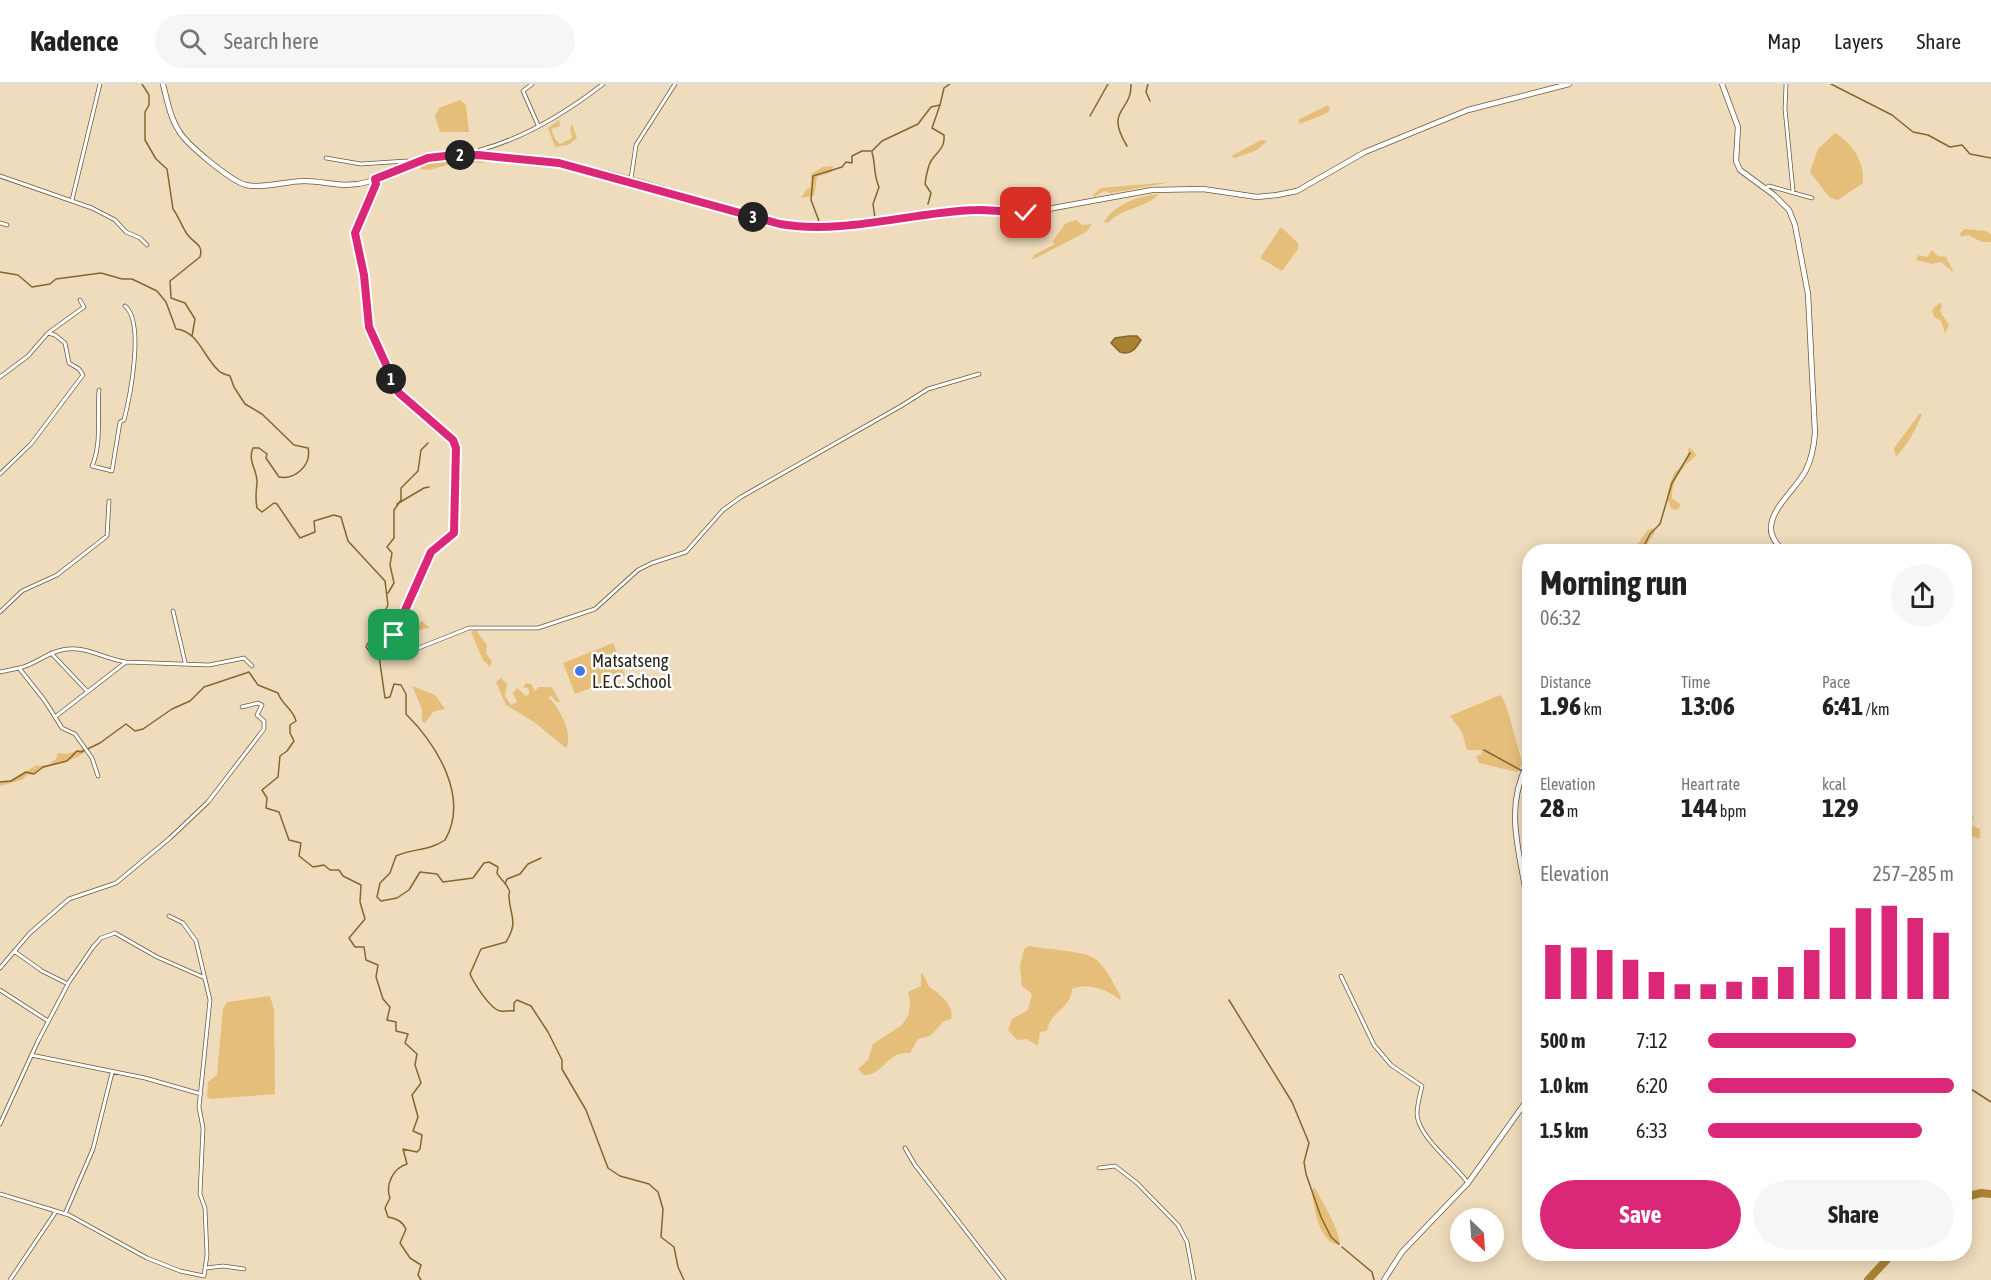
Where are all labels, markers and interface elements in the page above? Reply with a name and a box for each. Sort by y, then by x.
search box [155,14,575,68]
text: Kadence [30,25,119,57]
icon: search [176,25,209,58]
text: Search here [224,28,319,54]
text: Map [1767,29,1801,53]
text: Layers [1834,29,1884,53]
text: Share [1917,29,1961,53]
pin: 2 [445,140,475,170]
text: 2 [456,146,464,164]
pin [1000,187,1051,238]
icon: check [1009,196,1042,229]
pin: 3 [738,202,768,232]
text: 3 [749,208,757,226]
pin: 1 [376,364,406,394]
text: 1 [387,370,395,388]
text: Morning run [1540,564,1687,602]
button: share [1891,564,1954,627]
text: 06:32 [1540,606,1581,629]
pin [368,609,419,660]
icon: arrive [377,618,410,651]
place label: Matsatseng L.E.C. School [592,650,672,692]
marker: Matsatseng L.E.C. School [573,664,587,678]
text: Distance [1540,673,1591,691]
text: Time [1681,673,1710,691]
text: Pace [1822,673,1850,691]
text: 1.96 [1540,691,1581,721]
text: 13:06 [1681,691,1735,721]
text: 6:41 [1822,691,1863,721]
text: km [1581,700,1602,718]
text: /km [1863,700,1889,718]
text: Elevation [1540,775,1595,793]
text: Heart rate [1681,775,1740,793]
text: kcal [1822,775,1846,793]
text: 28 [1540,793,1564,823]
text: 144 [1681,793,1718,823]
text: 129 [1822,793,1859,823]
text: m [1564,802,1578,820]
text: bpm [1718,802,1747,820]
text: Elevation [1540,862,1609,885]
text: 257–285 m [1872,862,1954,885]
text: 500 m [1540,1029,1585,1052]
text: 7:12 [1636,1029,1668,1052]
text: 1.0 km [1540,1074,1588,1097]
text: 6:20 [1636,1074,1668,1097]
text: 1.5 km [1540,1119,1588,1142]
text: 6:33 [1636,1119,1668,1142]
button: Save [1540,1180,1741,1249]
button: Share [1753,1180,1954,1249]
north arrow [1450,1208,1504,1262]
map controls [1450,1208,1504,1262]

